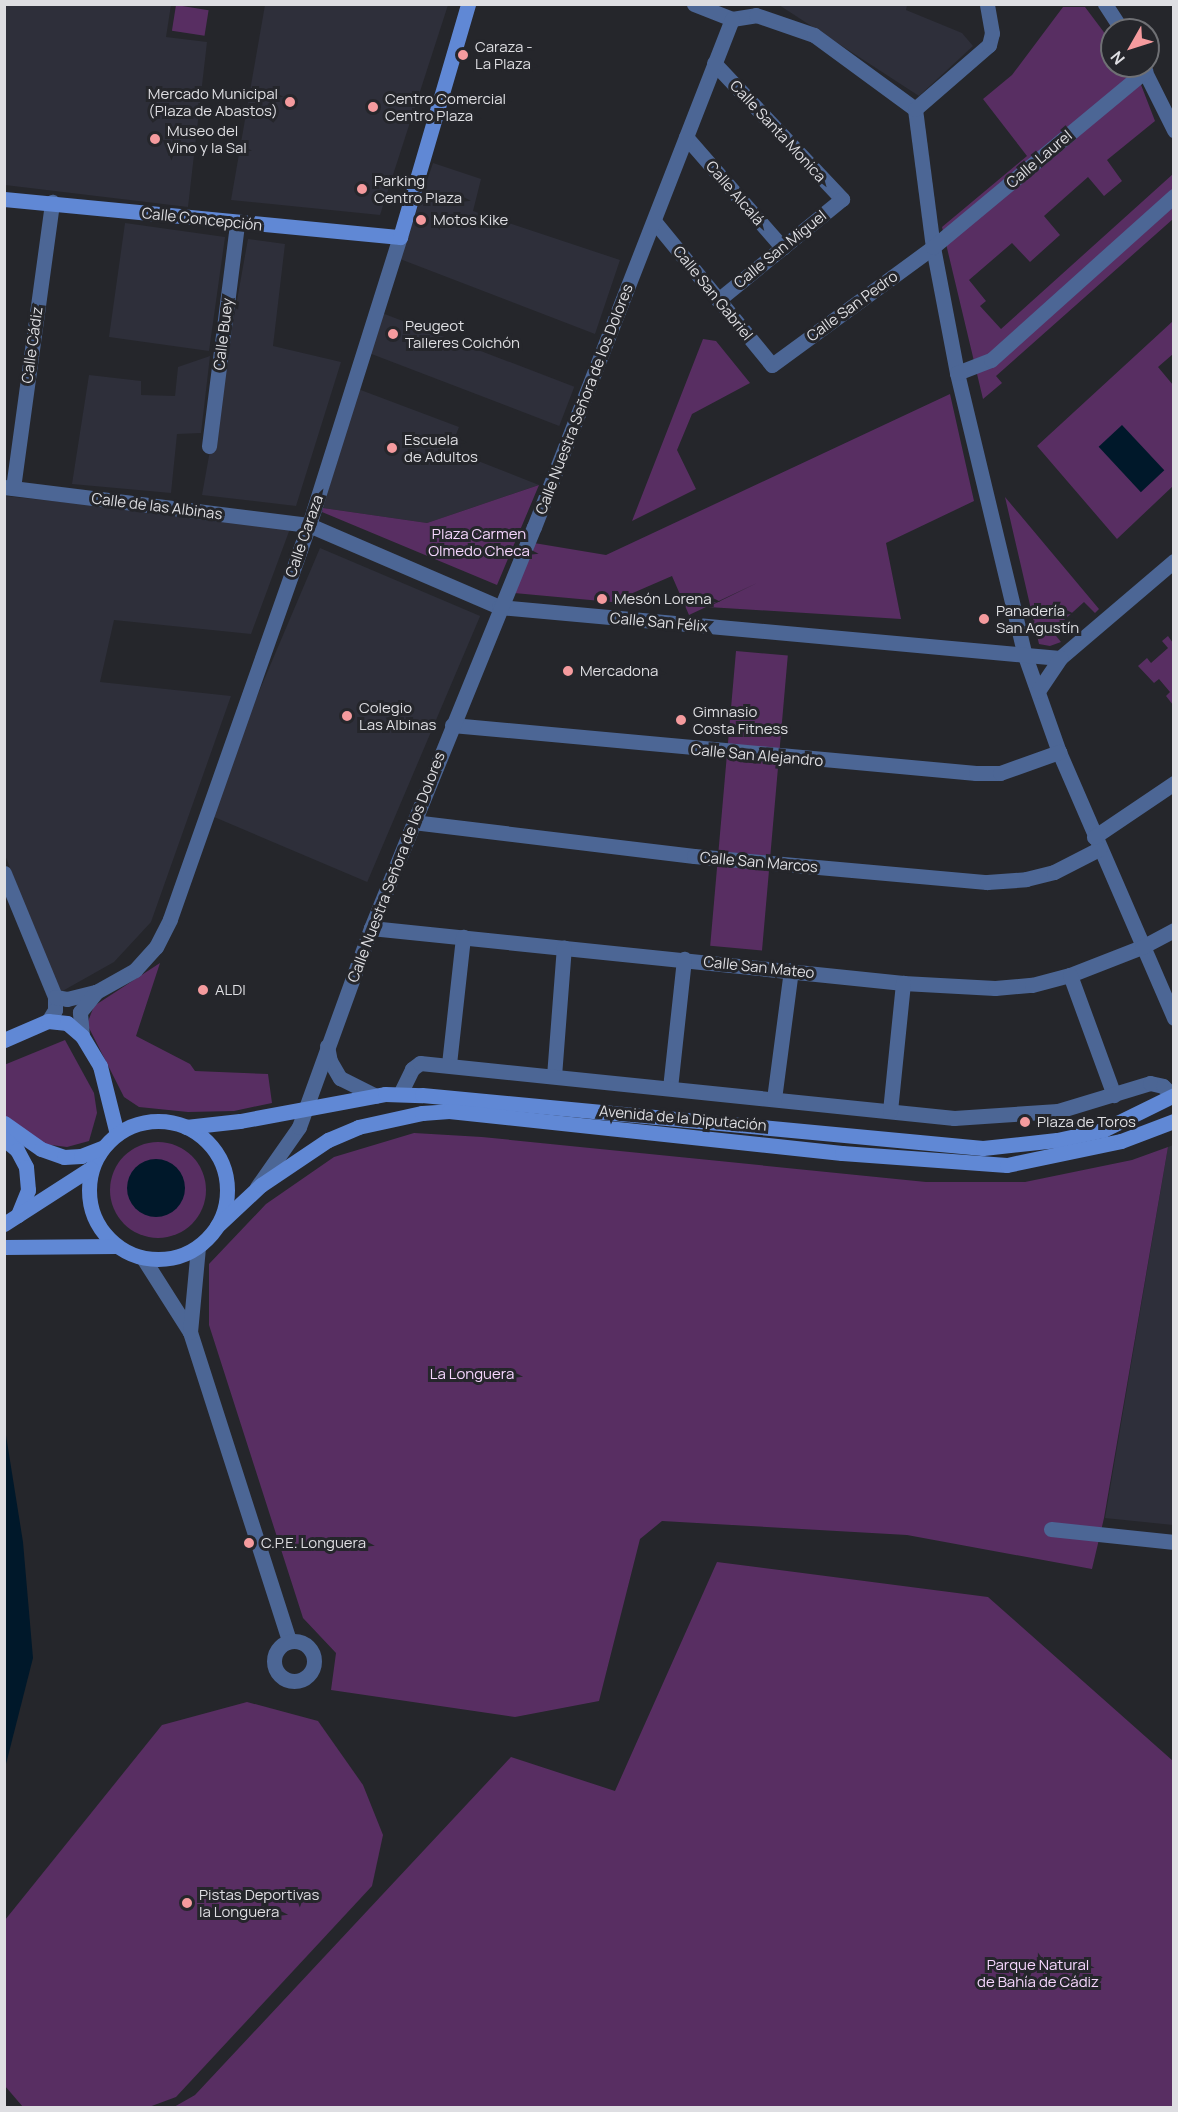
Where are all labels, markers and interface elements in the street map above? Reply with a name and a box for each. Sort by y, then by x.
north arrow [1100,18,1160,78]
place label: Caraza - La Plaza [475,37,533,72]
text: N [1105,47,1130,69]
marker: Caraza - La Plaza [456,48,470,62]
street label: Calle Santa Monica [726,77,830,185]
place label: Mercado Municipal (Plaza de Abastos) [148,84,278,119]
place label: Centro Comercial Centro Plaza [385,89,506,124]
marker: Mercado Municipal (Plaza de Abastos) [283,95,297,109]
marker: Centro Comercial Centro Plaza [366,100,380,114]
place label: Museo del Vino y la Sal [167,121,247,156]
street label: Calle Laurel [1002,126,1076,192]
marker: Museo del Vino y la Sal [148,132,162,146]
street label: Calle Alcalá [702,157,768,229]
place label: Parking Centro Plaza [374,171,462,206]
marker: Parking Centro Plaza [355,182,369,196]
street label: Calle Concepción [141,204,263,234]
street label: Calle San Miguel [730,206,830,292]
place label: Motos Kike [433,211,508,229]
marker: Motos Kike [414,213,428,227]
street label: Calle San Gabriel [669,242,757,344]
street label: Calle San Pedro [803,267,901,345]
street label: Calle Nuestra Señora de los Dolores [532,281,636,517]
street label: Calle Buey [210,297,236,371]
street label: Calle Cádiz [18,306,46,384]
place label: Peugeot Talleres Colchón [405,316,520,351]
marker: Peugeot Talleres Colchón [386,327,400,341]
place label: Escuela de Adultos [404,430,478,465]
marker: Escuela de Adultos [385,441,399,455]
street label: Calle de las Albinas [91,489,223,523]
street label: Calle Caraza [281,492,327,580]
park label: Plaza Carmen Olmedo Checa [428,524,530,559]
place label: Mesón Lorena [614,590,712,608]
marker: Mesón Lorena [595,592,609,606]
place label: Panadería San Agustín [996,601,1079,636]
street label: Calle San Félix [609,609,709,635]
marker: Panadería San Agustín [977,612,991,626]
place label: Mercadona [580,662,658,680]
marker: Mercadona [561,664,575,678]
place label: Colegio Las Albinas [359,698,436,733]
place label: Gimnasio Costa Fitness [693,702,788,737]
marker: Colegio Las Albinas [340,709,354,723]
marker: Gimnasio Costa Fitness [674,713,688,727]
street label: Calle San Alejandro [690,740,824,770]
street label: Calle Nuestra Señora de los Dolores [344,749,448,985]
street label: Calle San Marcos [699,848,819,876]
street label: Calle San Mateo [703,952,815,982]
place label: ALDI [215,981,246,999]
marker: ALDI [196,983,210,997]
street label: Avenida de la Diputación [599,1102,767,1134]
place label: Plaza de Toros [1037,1113,1136,1131]
marker: Plaza de Toros [1018,1115,1032,1129]
park label: La Longuera [430,1365,514,1383]
place label: C.P.E. Longuera [261,1534,366,1552]
marker: C.P.E. Longuera [242,1536,256,1550]
place label: Pistas Deportivas la Longuera [199,1885,319,1920]
marker: Pistas Deportivas la Longuera [180,1896,194,1910]
park label: Parque Natural de Bahía de Cádiz [977,1955,1099,1990]

